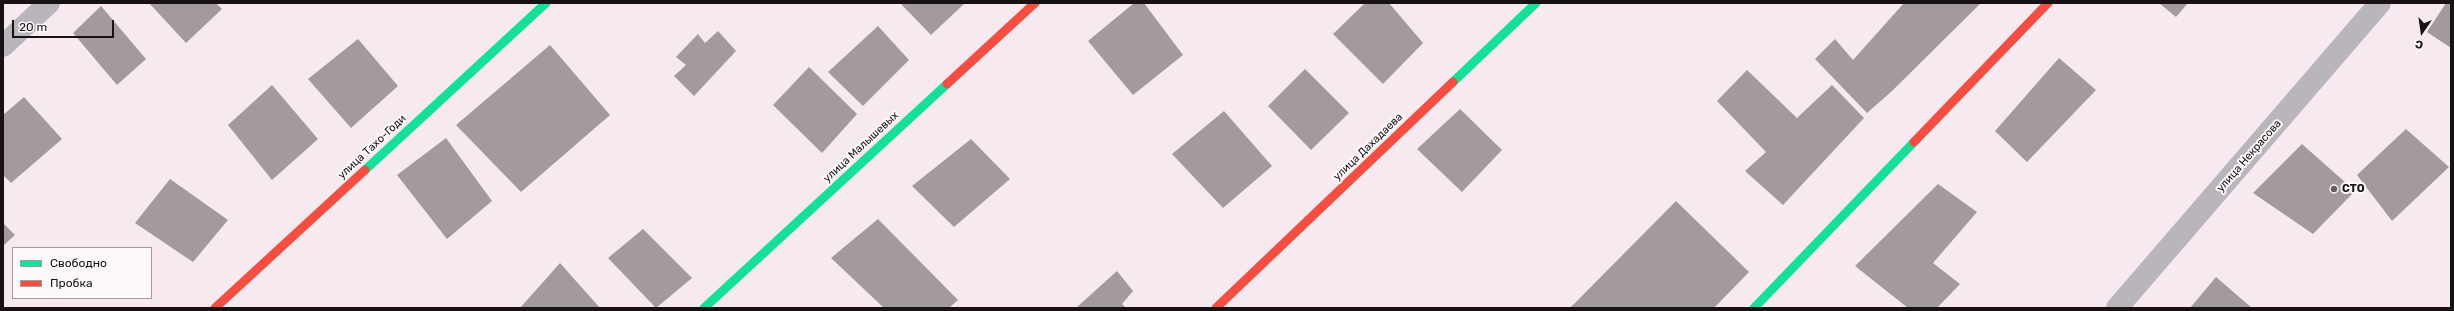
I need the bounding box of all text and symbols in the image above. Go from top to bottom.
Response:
scale bar [14,12,116,38]
north arrow [2402,12,2442,52]
text: 20 m [19,20,47,34]
text: С [2414,37,2424,51]
street label: улица Малышевых [821,109,901,185]
street label: улица Дахадаева [1331,111,1405,183]
street label: улица Тахо-Годи [335,112,409,182]
street label: улица Некрасова [2214,117,2284,195]
place label: СТО [2342,182,2364,196]
marker: СТО [2329,184,2339,194]
legend [12,247,152,299]
text: Свободно [50,256,107,270]
text: Пробка [50,276,93,290]

